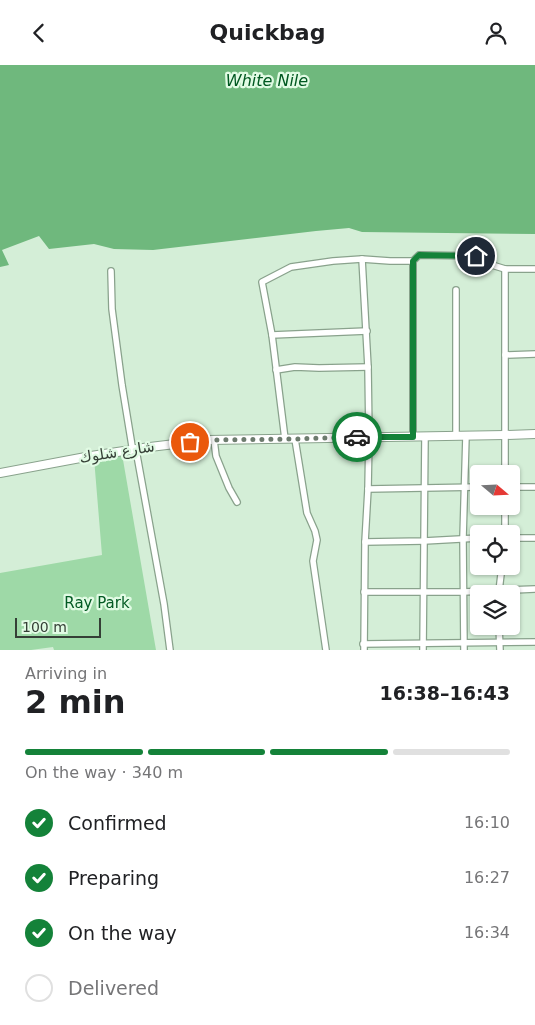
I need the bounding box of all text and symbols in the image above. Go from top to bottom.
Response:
icon: back [25,19,53,47]
icon: person [482,19,510,47]
text: Quickbag [210,20,325,45]
water label: White Nile [226,71,308,90]
pin [455,235,497,277]
icon: home [462,242,490,270]
courier [332,412,382,462]
pin [169,421,211,463]
icon: car [343,423,371,451]
icon: bag [176,428,204,456]
street label: شارع شلوك [78,437,156,467]
north arrow [470,465,520,515]
map controls [470,465,520,635]
button: locate [470,525,520,575]
button: layers [470,585,520,635]
park label: Ray Park [64,594,130,612]
scale bar [15,615,101,638]
text: 100 m [22,619,67,635]
text: Arriving in [25,664,107,683]
text: 16:38–16:43 [380,682,510,704]
text: 2 min [25,683,126,721]
text: On the way · 340 m [25,763,183,782]
icon: check [25,809,53,837]
text: Confirmed [68,812,167,834]
text: 16:10 [464,813,510,832]
icon: check [25,864,53,892]
text: Preparing [68,867,159,889]
text: 16:27 [464,868,510,887]
icon: check [25,919,53,947]
text: On the way [68,922,177,944]
text: 16:34 [464,923,510,942]
text: Delivered [68,977,159,999]

